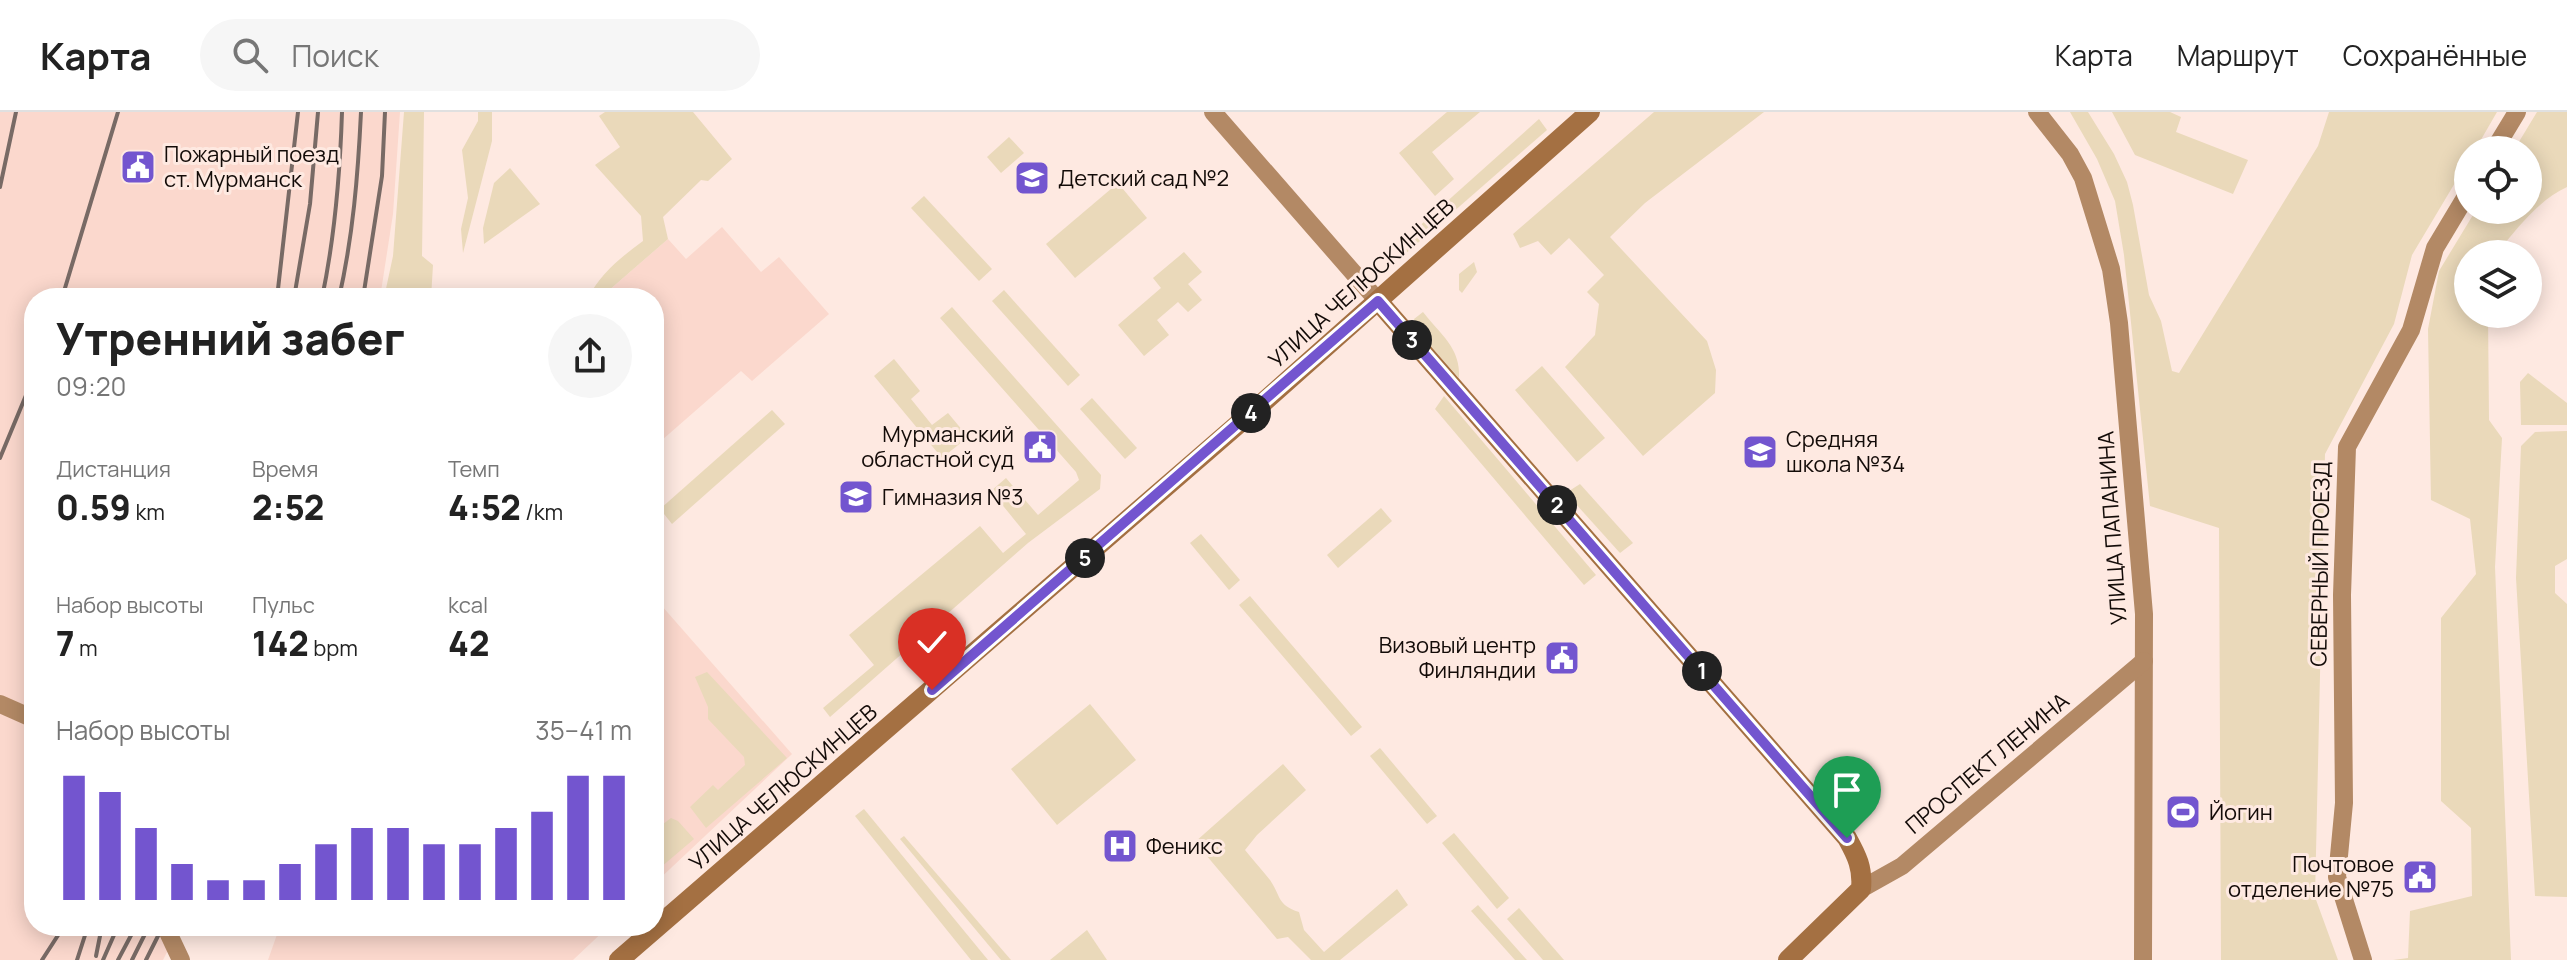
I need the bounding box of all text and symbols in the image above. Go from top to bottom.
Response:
search box [200,19,760,91]
text: Карта [40,29,152,81]
icon: search [228,33,272,77]
text: Поиск [292,35,379,76]
text: Карта [2055,36,2133,74]
text: Маршрут [2177,36,2299,74]
text: Сохранённые [2343,36,2527,74]
map controls [2454,136,2542,328]
button: locate [2454,136,2542,224]
place label: Пожарный поезд ст. Мурманск [164,139,339,194]
public building icon: Пожарный поезд ст. Мурманск [119,148,157,186]
school or university icon: Детский сад №2 [1013,159,1051,197]
place label: Детский сад №2 [1058,163,1229,193]
street label: УЛИЦА ЧЕЛЮСКИНЦЕВ [1262,192,1460,374]
button: layers [2454,240,2542,328]
text: Утренний забег [56,308,405,368]
button: share [548,314,632,398]
pin: 3 [1392,320,1432,360]
text: 3 [1406,325,1418,355]
text: 09:20 [56,368,126,404]
pin: 4 [1231,393,1271,433]
text: 4 [1244,398,1258,428]
place label: Мурманский областной суд [861,419,1014,474]
place label: Средняя школа №34 [1786,424,1905,479]
public building icon: Мурманский областной суд [1021,428,1059,466]
street label: УЛИЦА ПАПАНИНА [2090,430,2134,626]
school or university icon: Средняя школа №34 [1741,433,1779,471]
text: Дистанция [56,454,171,484]
text: Время [252,454,318,484]
text: Темп [448,454,500,484]
street label: СЕВЕРНЫЙ ПРОЕЗД [2303,461,2337,667]
school or university icon: Гимназия №3 [837,478,875,516]
place label: Гимназия №3 [882,482,1023,512]
text: 0.59 [56,484,131,530]
text: 2:52 [252,484,324,530]
text: 4:52 [448,484,521,530]
pin: 2 [1537,485,1577,525]
text: 2 [1550,490,1564,520]
text: km [131,497,165,527]
text: /km [521,497,563,527]
pin: 5 [1065,538,1105,578]
text: 5 [1079,543,1091,573]
text: Набор высоты [56,590,204,620]
text: Пульс [252,590,315,620]
text: kcal [448,590,488,620]
pin [898,608,966,690]
text: 7 [56,620,75,666]
text: 142 [252,620,309,666]
text: 42 [448,620,489,666]
icon: check [910,620,954,664]
place label: Визовый центр Финляндии [1379,630,1536,685]
text: m [75,633,98,663]
text: bpm [309,633,358,663]
public building icon: Визовый центр Финляндии [1543,639,1581,677]
pin: 1 [1682,651,1722,691]
text: 1 [1697,656,1707,686]
street label: ПРОСПЕКТ ЛЕНИНА [1899,686,2075,840]
street label: УЛИЦА ЧЕЛЮСКИНЦЕВ [683,697,883,877]
text: Набор высоты [56,712,230,748]
text: 35–41 m [535,712,632,748]
pin [1813,756,1881,838]
icon: arrive [1825,768,1869,812]
sports icon: Йогин [2164,793,2202,831]
place label: Йогин [2209,797,2273,827]
hospital icon: Феникс [1101,827,1139,865]
place label: Феникс [1146,831,1223,861]
place label: Почтовое отделение №75 [2228,849,2394,904]
public building icon: Почтовое отделение №75 [2401,858,2439,896]

